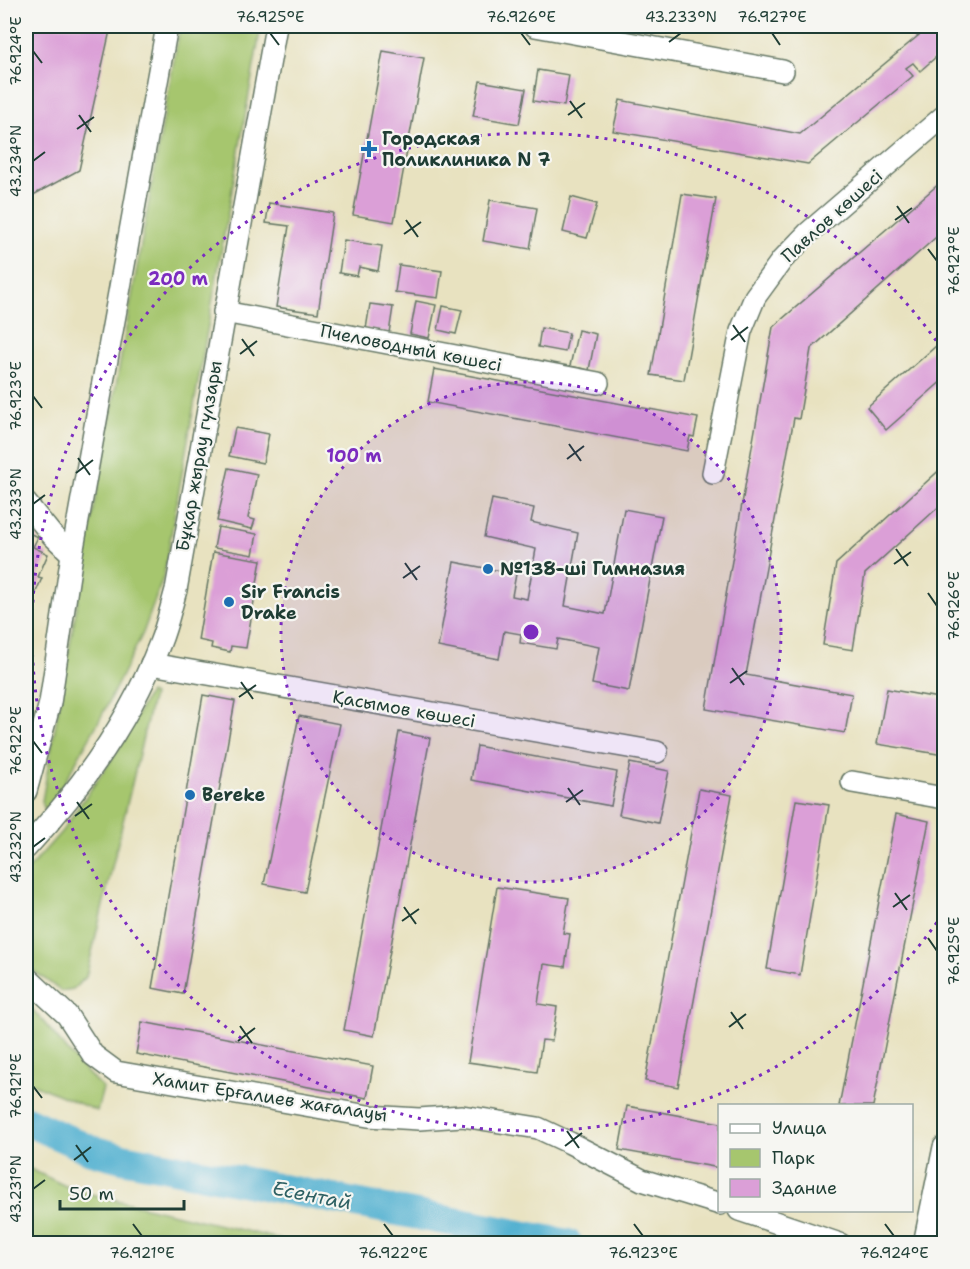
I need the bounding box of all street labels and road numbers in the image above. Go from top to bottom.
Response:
street label: Павлов көшесі [776,164,888,268]
street label: Пчеловодный көшесі [318,319,504,377]
street label: Бұқар жырау гүлзары [170,359,228,553]
street label: Қасымов көшесі [331,685,477,733]
street label: Хамит Ерғалиев жағалауы [151,1067,389,1127]

